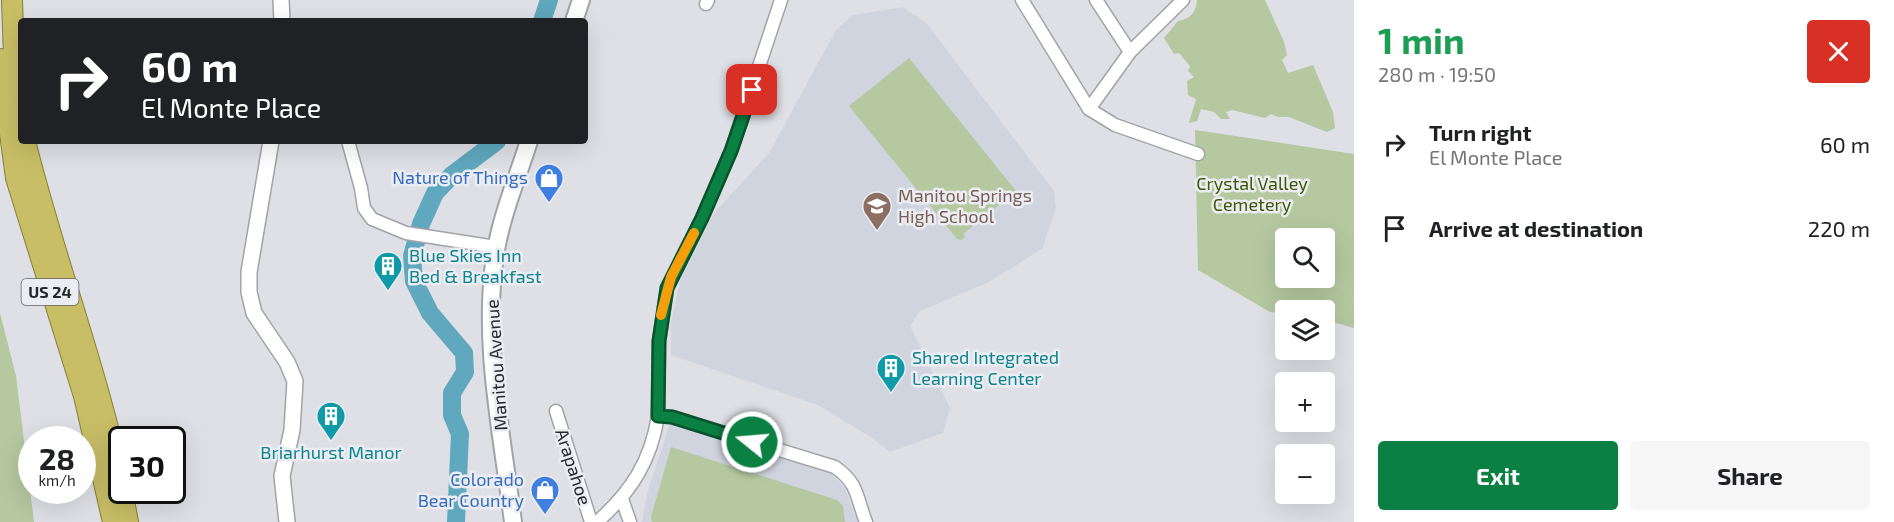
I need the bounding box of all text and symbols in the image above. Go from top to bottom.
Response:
text: 1 min [1378,18,1465,61]
button: close [1807,20,1870,83]
text: 60 m [141,40,238,90]
icon: right [42,42,120,120]
text: 280 m · 19:50 [1378,62,1496,86]
pin [726,64,777,115]
icon: arrive [735,73,768,106]
text: El Monte Place [141,91,321,123]
text: Turn right [1429,119,1531,145]
icon: right [1378,128,1411,161]
text: 60 m [1820,131,1870,157]
text: El Monte Place [1429,145,1563,169]
shop icon: Nature of Things [533,162,565,204]
place label: Nature of Things [392,166,528,188]
park label: Crystal Valley Cemetery [1196,172,1308,215]
place label: Manitou Springs High School [898,184,1032,227]
school or university icon: Manitou Springs High School [861,190,893,232]
icon: arrive [1378,212,1411,245]
text: Arrive at destination [1429,215,1643,241]
text: 220 m [1808,215,1870,241]
map controls [1275,228,1335,504]
button: search [1275,228,1335,288]
place label: Blue Skies Inn Bed & Breakfast [409,244,542,287]
building icon: Blue Skies Inn Bed & Breakfast [372,250,404,292]
road number: US 24 [22,279,78,305]
street label: Manitou Avenue [480,299,512,432]
button: layers [1275,300,1335,360]
place label: Shared Integrated Learning Center [912,346,1059,389]
building icon: Shared Integrated Learning Center [875,352,907,394]
button: + [1275,372,1335,432]
building icon: Briarhurst Manor [315,400,347,442]
position arrow [720,410,784,474]
speed limit sign: 30 [108,426,186,504]
street label: Arapahoe [551,426,597,508]
text: 28 [39,440,75,476]
place label: Briarhurst Manor [260,441,402,463]
button: Exit [1378,441,1618,510]
button: Share [1630,441,1870,510]
button: − [1275,444,1335,504]
place label: Colorado Bear Country [418,468,524,511]
text: km/h [38,471,76,489]
shop icon: Colorado Bear Country [529,474,561,516]

